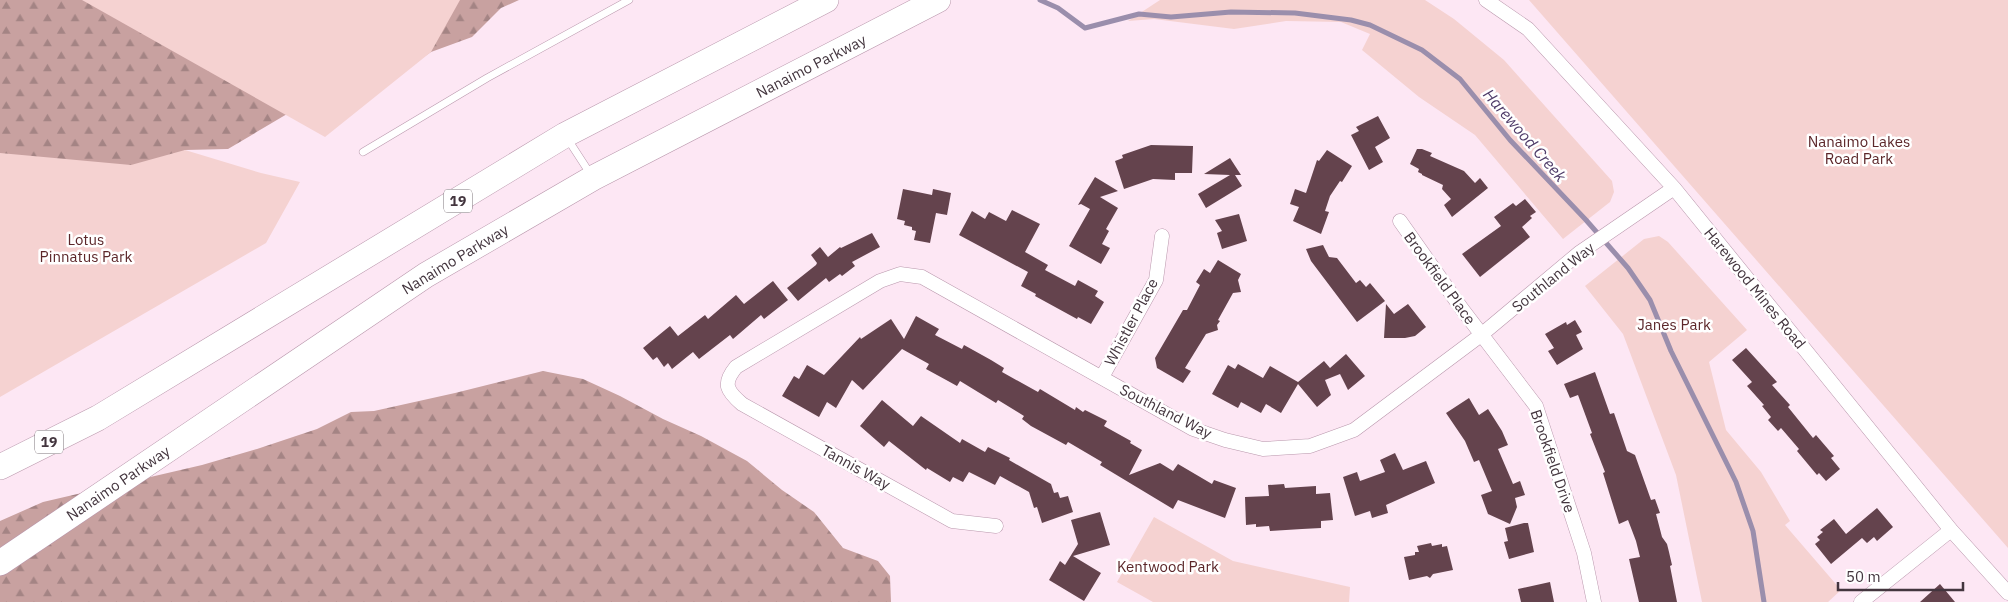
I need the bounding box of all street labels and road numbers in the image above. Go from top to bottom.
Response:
street label: Nanaimo Parkway [753,30,870,102]
road number: 19 [444,190,472,212]
street label: Nanaimo Parkway [398,219,512,298]
street label: Harewood Mines Road [1700,223,1810,353]
street label: Brookfield Place [1400,228,1480,328]
street label: Southland Way [1508,238,1599,316]
street label: Whistler Place [1100,275,1162,369]
street label: Southland Way [1117,380,1216,443]
street label: Brookfield Drive [1526,407,1580,515]
road number: 19 [35,431,63,454]
street label: Tannis Way [818,440,894,494]
street label: Nanaimo Parkway [62,441,174,525]

